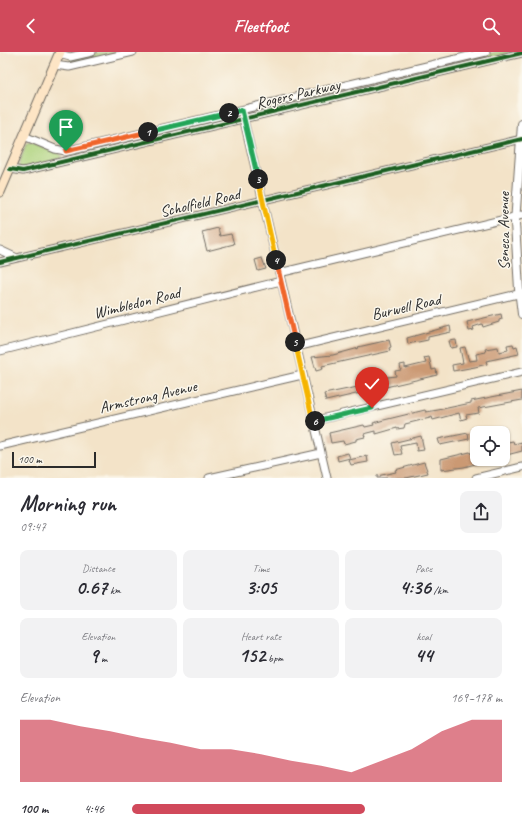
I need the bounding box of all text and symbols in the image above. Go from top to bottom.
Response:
icon: back [20,15,42,37]
text: Fleetfoot [234,15,288,37]
icon: search [480,15,502,37]
street label: Rogers Parkway [254,74,343,113]
pin: 2 [219,103,239,123]
text: 2 [227,106,231,120]
pin [49,110,83,151]
icon: arrive [55,116,77,138]
pin: 1 [138,122,158,142]
text: 1 [146,125,150,139]
pin: 3 [248,169,268,189]
text: 3 [256,172,260,186]
street label: Scholfield Road [158,183,245,222]
street label: Seneca Avenue [494,190,514,270]
pin: 4 [266,250,286,270]
text: 4 [274,253,278,267]
street label: Wimbledon Road [92,282,185,323]
street label: Burwell Road [370,289,445,325]
pin: 5 [285,332,305,352]
text: 5 [293,335,297,349]
pin [355,367,389,408]
icon: check [361,373,383,395]
street label: Armstrong Avenue [97,376,200,418]
pin: 6 [305,411,325,431]
text: 6 [312,414,318,428]
map controls [470,426,510,466]
button: locate [470,426,510,466]
scale bar [12,450,96,469]
text: 100 m [18,452,42,466]
text: Morning run [20,490,116,518]
button: share [460,491,502,533]
text: 09:47 [20,519,46,535]
text: Distance [82,561,115,575]
text: Time [253,561,269,575]
text: Pace [415,561,432,575]
text: 0.67 [76,575,107,600]
text: 3:05 [246,575,276,600]
text: 4:36 [399,575,431,600]
text: km [107,583,121,597]
text: /km [431,583,448,597]
text: Elevation [81,629,115,643]
text: Heart rate [241,629,281,643]
text: kcal [416,629,431,643]
text: 9 [90,643,98,668]
text: 152 [239,643,265,668]
text: 44 [415,643,433,668]
text: m [98,651,107,665]
text: bpm [265,651,283,665]
text: Elevation [20,690,60,706]
text: 169–178 m [451,690,502,706]
text: 100 m [20,801,48,817]
text: 4:46 [84,801,104,817]

